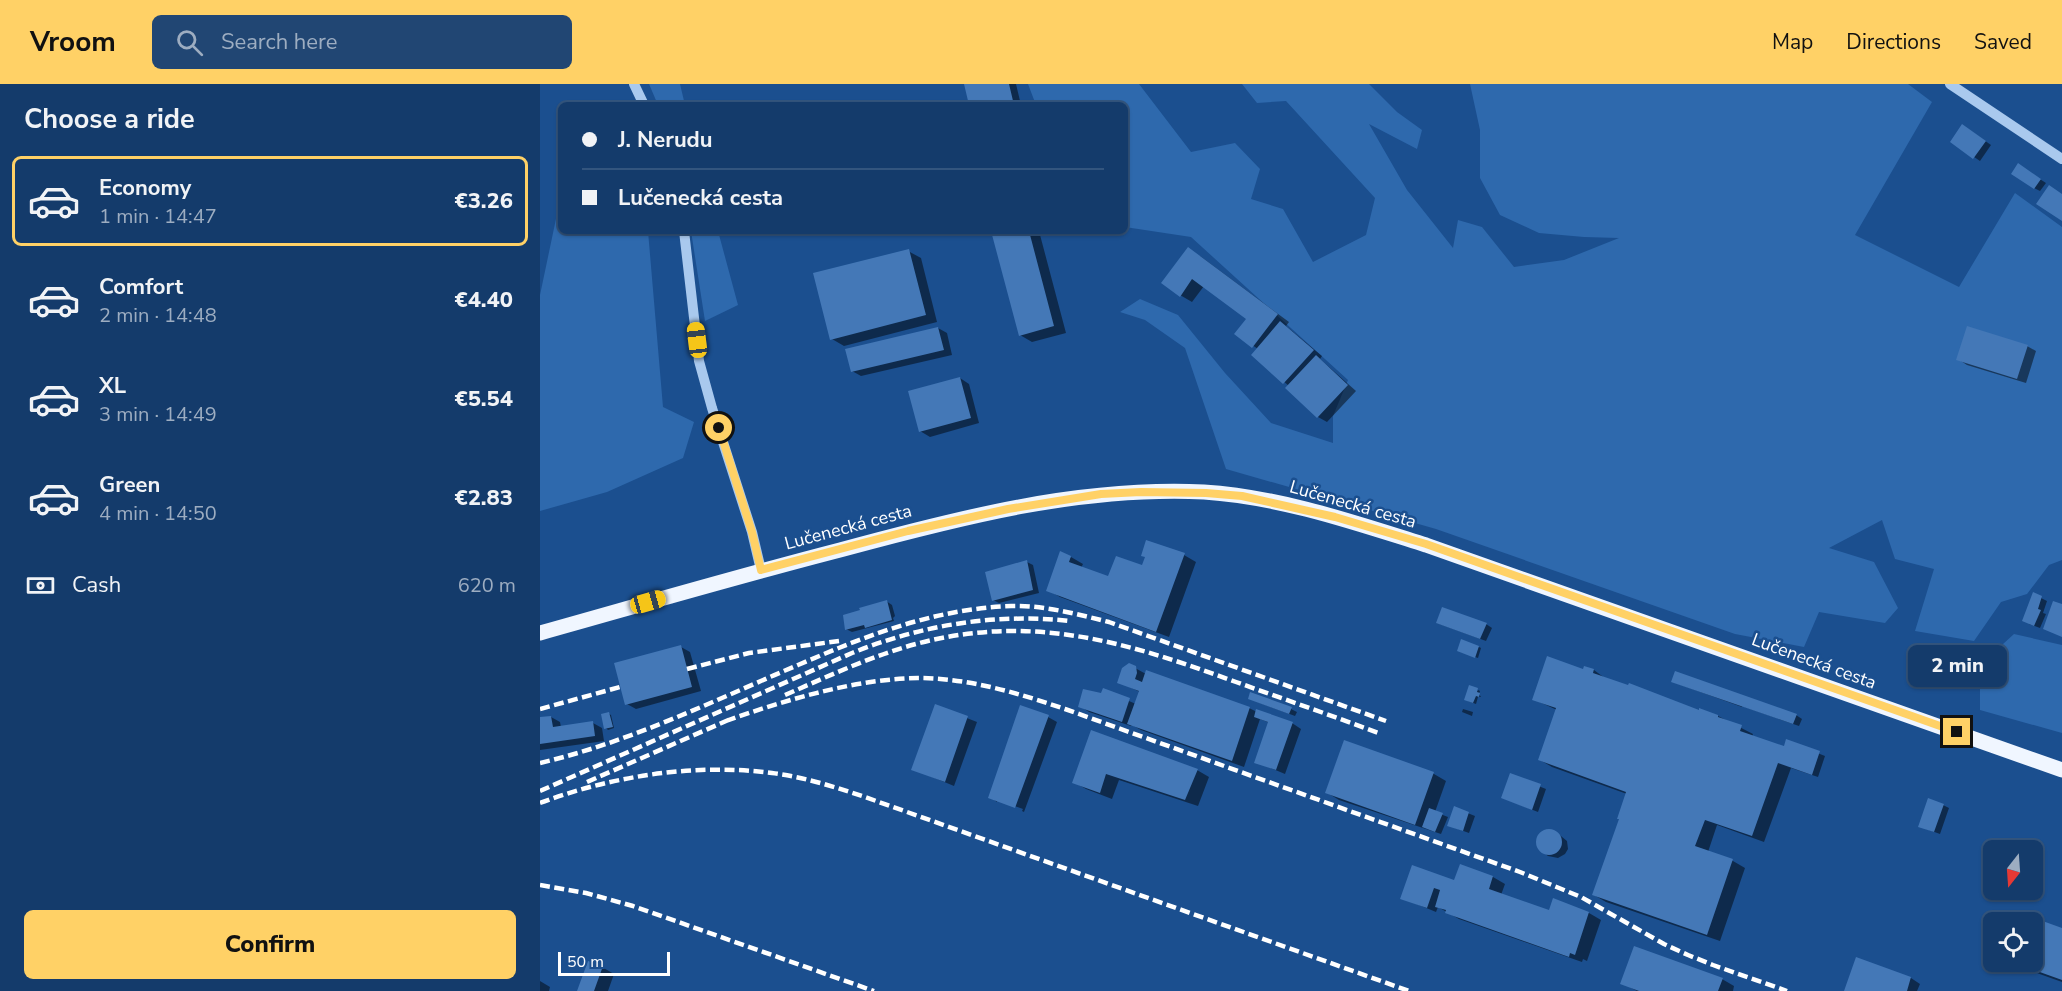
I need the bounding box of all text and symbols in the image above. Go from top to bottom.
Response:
search box [152,15,572,69]
text: Vroom [30,23,116,61]
icon: search [173,26,206,59]
text: Search here [221,27,338,57]
text: Map [1772,28,1813,56]
text: Directions [1846,28,1941,56]
text: Saved [1974,28,2032,56]
text: Choose a ride [24,101,195,138]
text: J. Nerudu [618,125,713,155]
text: Economy [99,173,191,203]
icon: car [27,174,81,228]
text: Lučenecká cesta [618,183,783,213]
text: €3.26 [454,186,513,216]
text: 1 min · 14:47 [99,203,217,230]
text: Comfort [99,272,183,302]
icon: car [27,273,81,327]
text: €4.40 [454,285,513,315]
text: 2 min · 14:48 [99,302,217,329]
car [686,321,708,359]
text: XL [99,371,126,401]
icon: car [27,372,81,426]
text: €5.54 [454,384,513,414]
text: 3 min · 14:49 [99,401,217,428]
route start [705,414,732,441]
text: Green [99,470,160,500]
icon: car [27,471,81,525]
street label: Lučenecká cesta [1287,474,1419,534]
text: €2.83 [454,483,513,513]
street label: Lučenecká cesta [782,498,914,556]
text: 4 min · 14:50 [99,500,217,527]
icon: cash [24,569,57,602]
text: Cash [72,570,121,600]
text: 620 m [458,572,516,599]
car [628,588,668,616]
street label: Lučenecká cesta [1748,627,1880,695]
callout: 2 min [1908,645,2006,687]
text: 2 min [1931,652,1984,679]
route end [1943,718,1970,745]
north arrow [1983,840,2043,900]
map controls [1983,840,2043,972]
button: Confirm [24,910,516,979]
button: locate [1983,912,2043,972]
scale bar [558,949,670,976]
text: 50 m [567,951,604,973]

